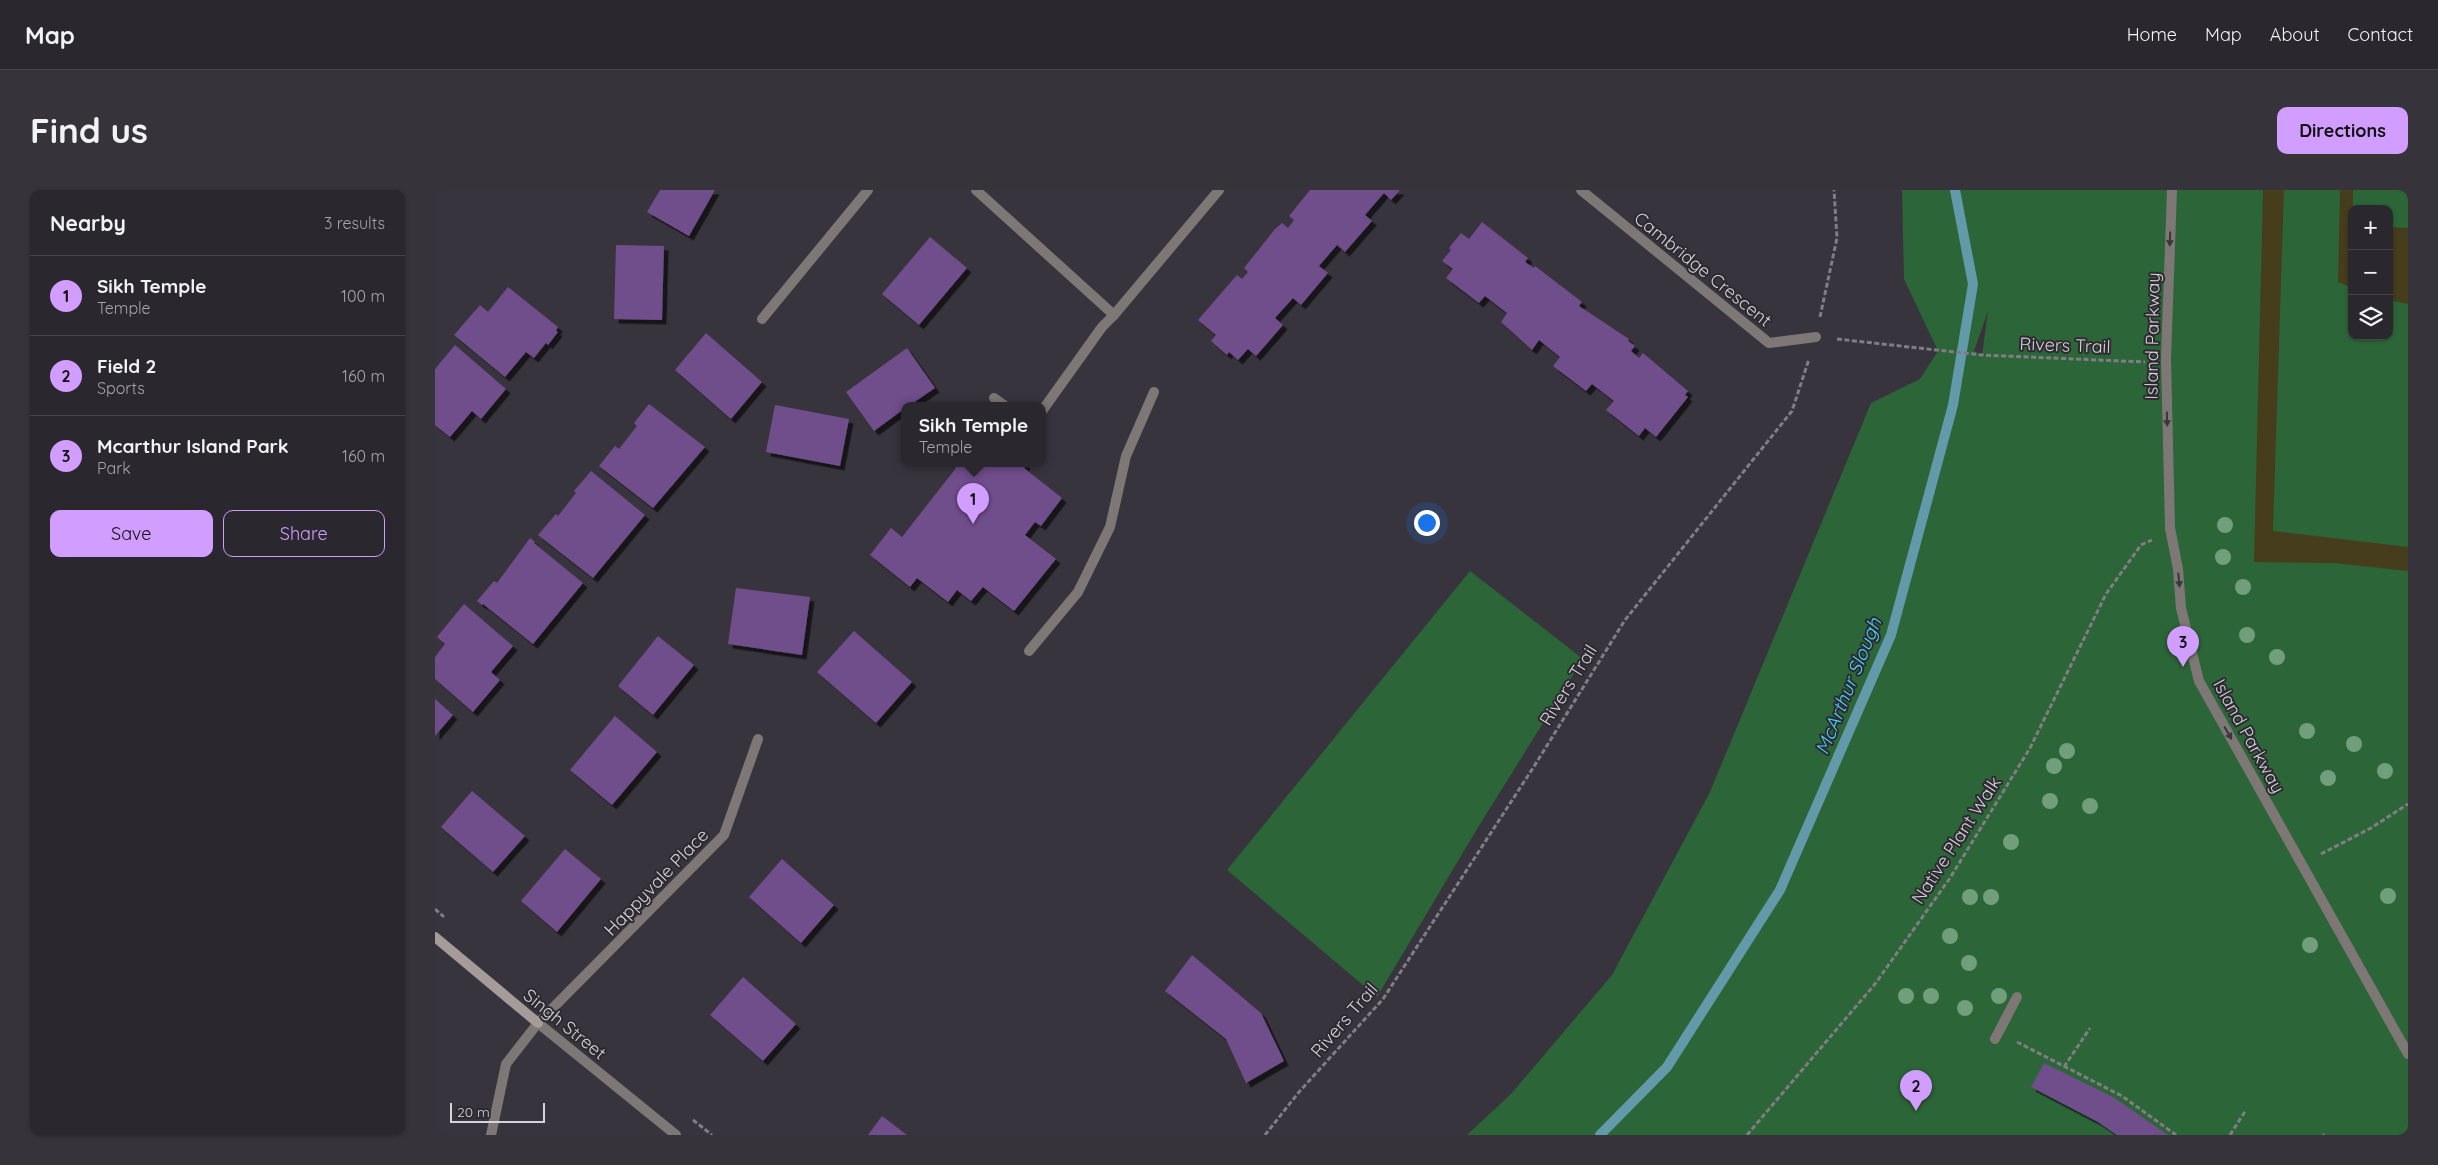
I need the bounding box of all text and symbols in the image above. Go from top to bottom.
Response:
text: Map [25,20,75,50]
text: Home [2127,23,2177,46]
text: Map [2205,23,2242,46]
text: About [2270,23,2320,46]
text: Contact [2348,23,2413,46]
button: Directions [2277,107,2408,154]
text: Find us [30,108,148,152]
map controls [2348,205,2393,340]
button: + [2348,205,2393,250]
street label: Cambridge Crescent [1629,206,1777,332]
text: Nearby [50,210,126,236]
text: 3 results [324,213,385,233]
one-way arrow [2166,231,2174,247]
button: − [2348,250,2393,295]
street label: Island Parkway [2139,272,2165,400]
text: Sikh Temple [97,274,206,298]
text: 1 [63,286,69,306]
text: 100 m [341,286,385,306]
button: layers [2348,295,2393,340]
text: Temple [97,298,151,318]
street label: Rivers Trail [2019,332,2111,358]
text: Field 2 [97,354,156,378]
text: 2 [61,366,71,386]
text: 160 m [342,366,385,386]
text: Sports [97,378,145,398]
popup [901,402,1046,467]
one-way arrow [2164,411,2172,427]
text: Sikh Temple [919,413,1028,437]
text: Mcarthur Island Park [97,434,289,458]
text: Temple [919,437,972,457]
text: 3 [62,446,70,466]
text: 160 m [342,446,385,466]
text: Park [97,458,131,478]
pin: 1 [957,483,989,524]
button: Save [50,510,213,557]
button: Share [223,510,385,557]
your location [1414,510,1440,536]
one-way arrow [2175,573,2183,589]
water label: McArthur Slough [1810,613,1887,758]
pin: 3 [2167,626,2199,667]
street label: Rivers Trail [1534,640,1602,730]
street label: Island Parkway [2208,675,2290,797]
one-way arrow [2224,726,2233,739]
street label: Native Plant Walk [1906,772,2006,908]
street label: Happyvale Place [599,823,713,941]
street label: Rivers Trail [1305,978,1383,1062]
street label: Singh Street [519,984,611,1064]
pin: 2 [1900,1070,1932,1111]
scale bar [450,1100,545,1123]
text: 20 m [457,1103,490,1121]

